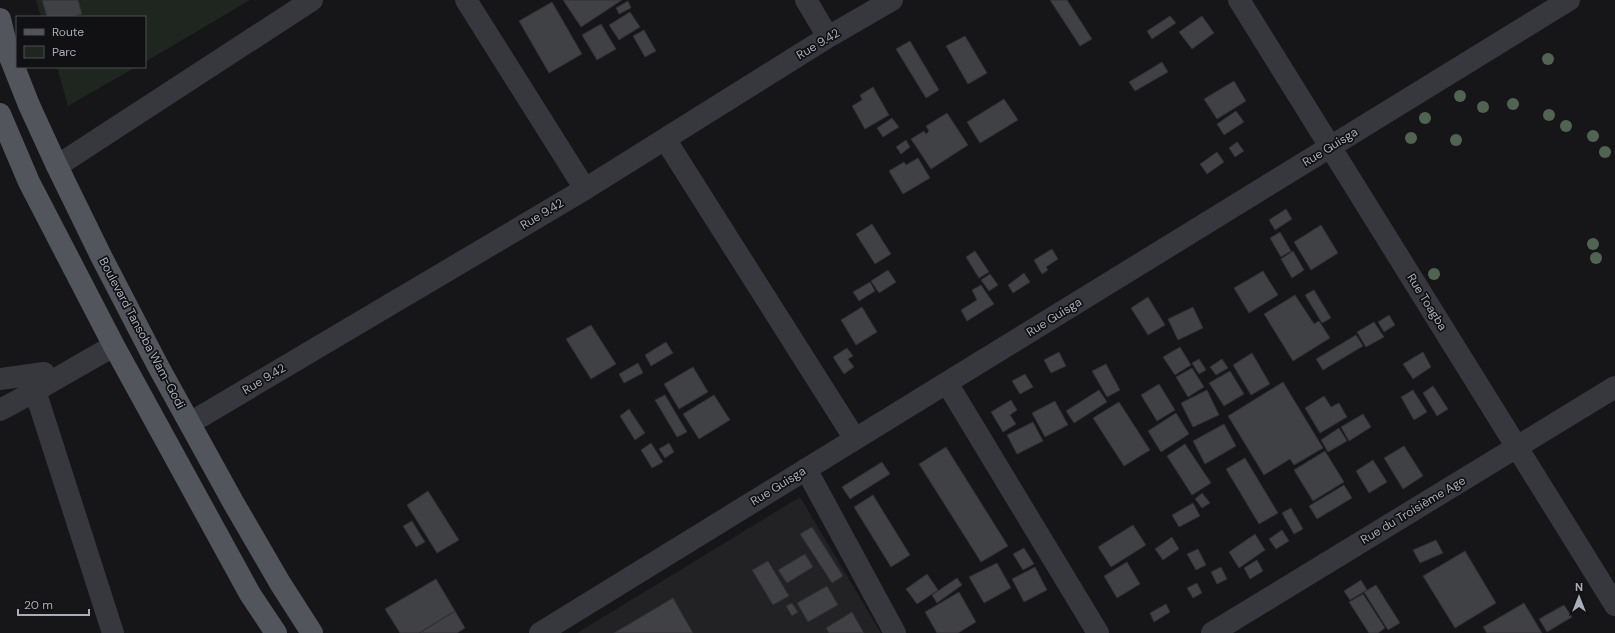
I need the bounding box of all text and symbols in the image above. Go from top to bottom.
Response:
legend [16,16,146,68]
text: Route [52,24,84,40]
street label: Rue 9.42 [793,25,843,63]
text: Parc [52,44,76,60]
street label: Rue Guisga [1299,124,1361,170]
street label: Rue 9.42 [517,195,567,233]
street label: Boulevard Tansoba Wam-Godi [95,255,189,411]
street label: Rue Toagba [1403,271,1451,333]
street label: Rue Guisga [1023,294,1085,340]
street label: Rue 9.42 [239,360,289,398]
street label: Rue Guisga [747,463,809,509]
street label: Rue du Troisième Age [1358,472,1468,548]
north arrow [1559,577,1599,617]
text: N [1575,580,1583,594]
scale bar [18,591,89,617]
text: 20 m [24,597,53,613]

